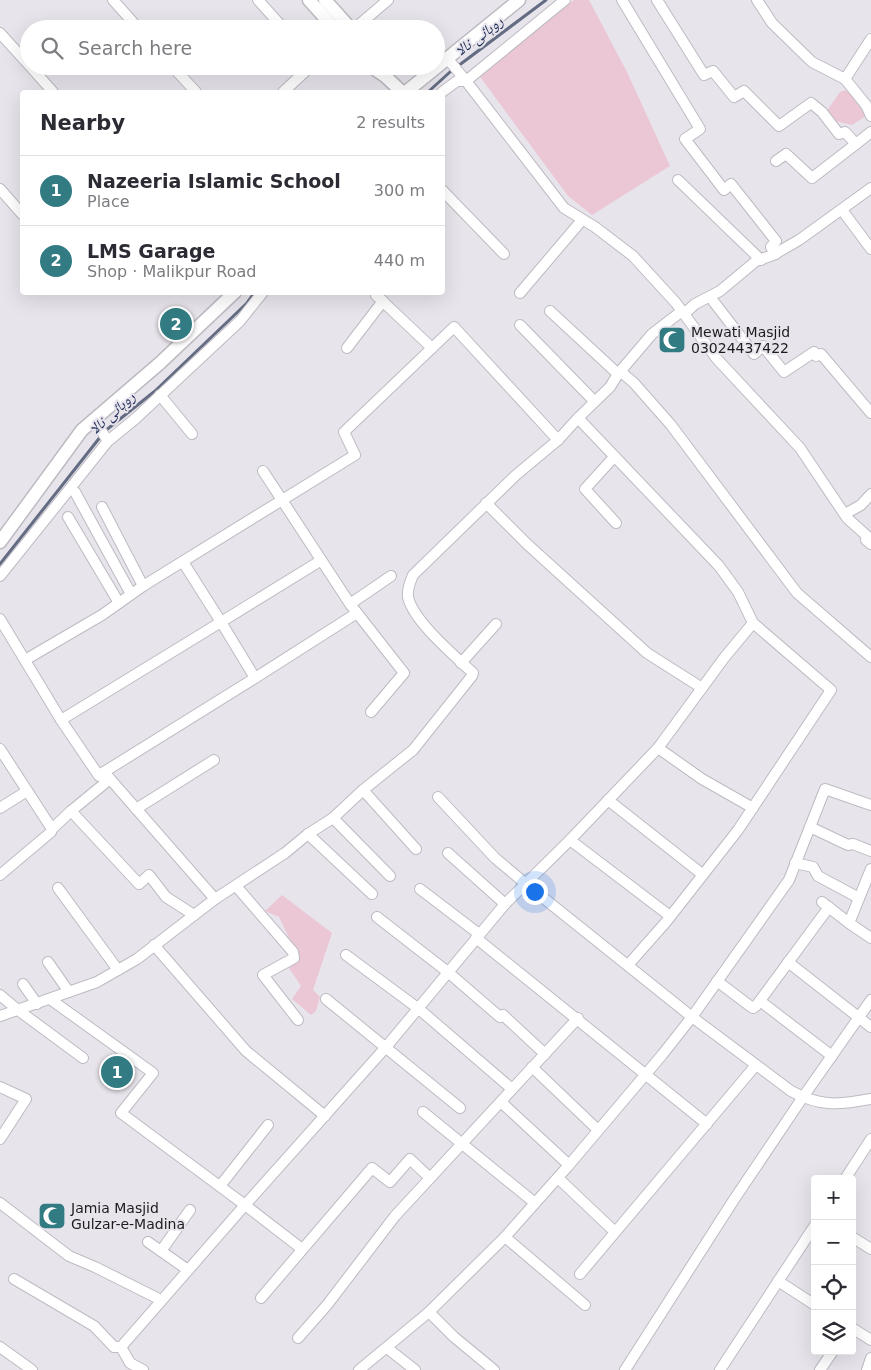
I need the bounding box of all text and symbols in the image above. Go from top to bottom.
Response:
water label: روہائی نالا [451,12,507,60]
search box [20,20,445,75]
icon: search [38,34,66,62]
text: Search here [78,37,192,59]
text: Nearby [40,111,125,135]
text: 2 results [356,113,425,132]
text: Nazeeria Islamic School [87,170,341,192]
text: 1 [50,181,62,200]
text: 300 m [374,181,425,200]
text: Place [87,192,130,211]
text: LMS Garage [87,240,215,262]
text: 2 [50,251,62,270]
text: 440 m [374,251,425,270]
text: Shop · Malikpur Road [87,262,256,281]
pin: 2 [160,305,192,343]
place label: Mewati Masjid 03024437422 [691,324,790,356]
mosque icon: Mewati Masjid 03024437422 [657,325,687,355]
water label: روہائی نالا [85,388,139,438]
your location [522,879,548,905]
pin: 1 [101,1053,133,1091]
map controls [811,1175,856,1355]
button: + [811,1175,856,1220]
place label: Jamia Masjid Gulzar-e-Madina [70,1200,185,1232]
mosque icon: Jamia Masjid Gulzar-e-Madina [37,1201,67,1231]
button: − [811,1220,856,1265]
button: locate [811,1265,856,1310]
button: layers [811,1310,856,1355]

